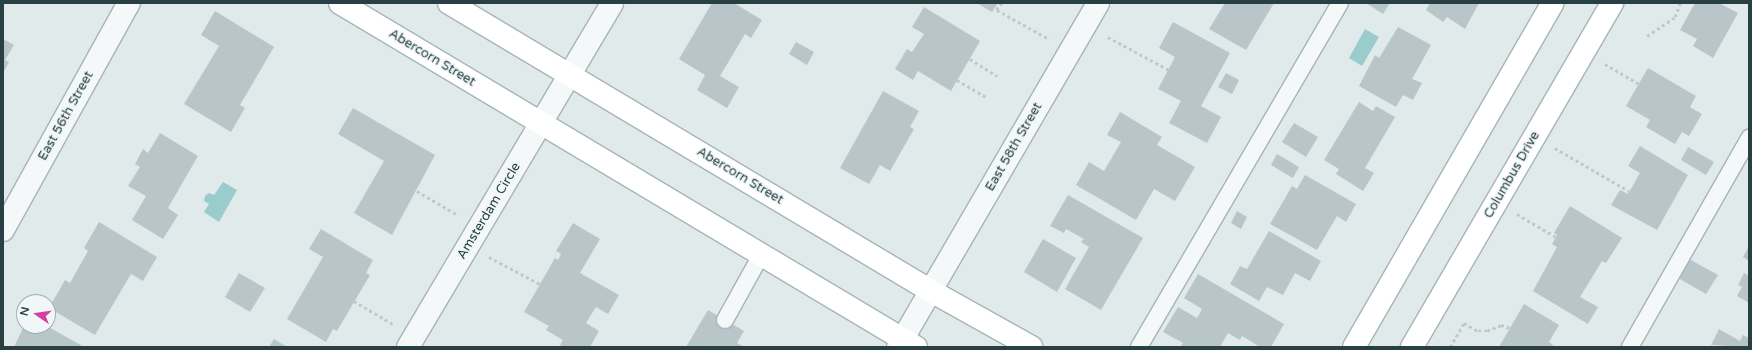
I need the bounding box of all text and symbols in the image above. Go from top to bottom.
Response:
street label: Abercorn Street [386,26,478,90]
street label: East 56th Street [35,69,97,163]
street label: East 58th Street [982,100,1046,194]
street label: Columbus Drive [1481,129,1543,221]
street label: Abercorn Street [694,144,786,208]
street label: Amsterdam Circle [454,160,524,262]
north arrow [16,294,56,334]
text: N [17,306,32,317]

